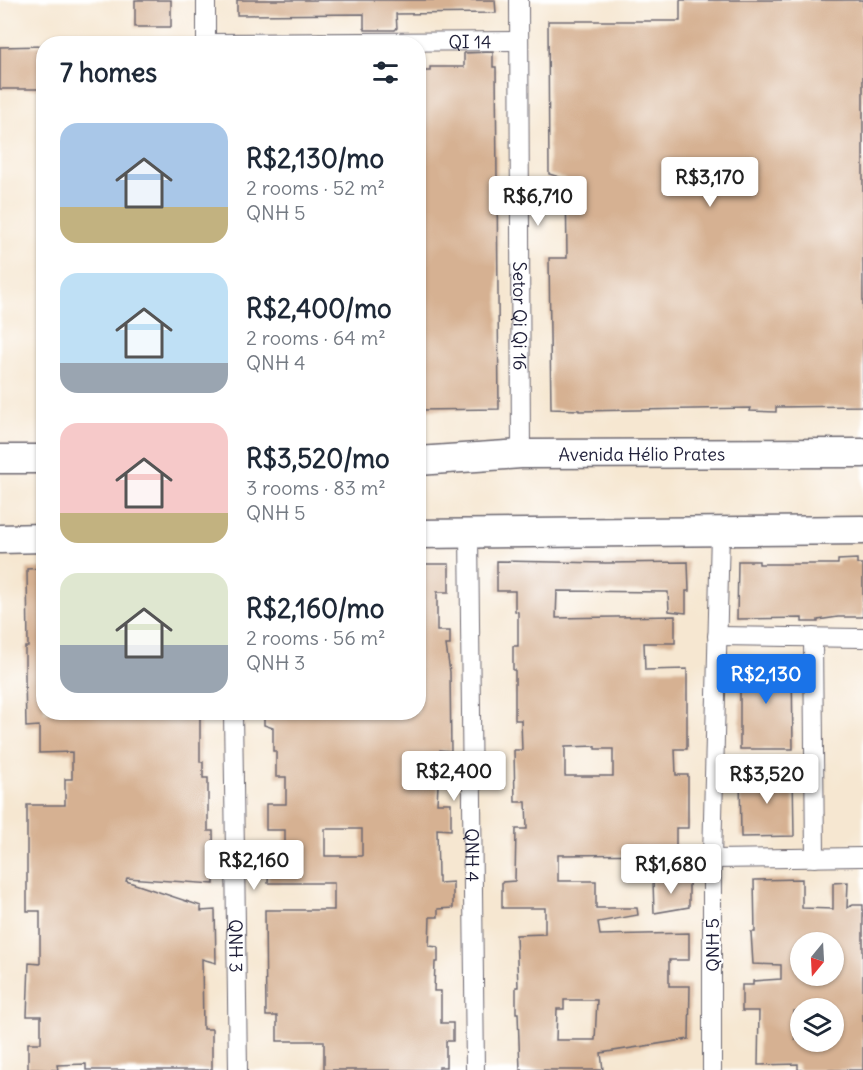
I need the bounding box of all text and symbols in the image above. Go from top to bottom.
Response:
street label: QI 14 [448,30,492,53]
text: 7 homes [60,56,157,89]
icon: filters [369,56,402,89]
text: R$2,130/mo [246,142,384,175]
icon: home [108,147,180,219]
pin: R$3,170 [655,157,765,208]
text: R$3,170 [675,164,745,189]
text: 2 rooms · 52 m² [246,175,385,200]
pin: R$6,710 [483,176,593,227]
text: R$6,710 [503,183,573,208]
text: QNH 5 [246,200,306,225]
street label: Setor Qi Qi 16 [509,261,532,371]
text: R$2,400/mo [246,292,392,325]
icon: home [108,297,180,369]
text: 2 rooms · 64 m² [246,325,386,350]
text: QNH 4 [246,350,306,375]
text: R$3,520/mo [246,442,390,475]
street label: Avenida Hélio Prates [558,442,725,465]
icon: home [108,447,180,519]
text: 3 rooms · 83 m² [246,475,386,500]
text: QNH 5 [246,500,306,525]
text: R$2,160/mo [246,592,384,625]
icon: home [108,597,180,669]
text: 2 rooms · 56 m² [246,625,386,650]
text: QNH 3 [246,650,305,675]
pin: R$2,130 [711,654,821,705]
text: R$2,130 [731,661,801,686]
pin: R$2,400 [399,751,509,802]
pin: R$3,520 [712,754,822,805]
text: R$2,400 [416,758,492,783]
text: R$3,520 [730,761,804,786]
street label: QNH 4 [461,828,484,882]
pin: R$2,160 [199,840,309,891]
pin: R$1,680 [616,844,726,895]
text: R$2,160 [219,847,289,872]
text: R$1,680 [635,851,707,876]
street label: QNH 5 [701,918,724,972]
street label: QNH 3 [224,919,248,973]
north arrow [790,932,844,986]
map controls [790,932,844,1052]
button: layers [790,998,844,1052]

